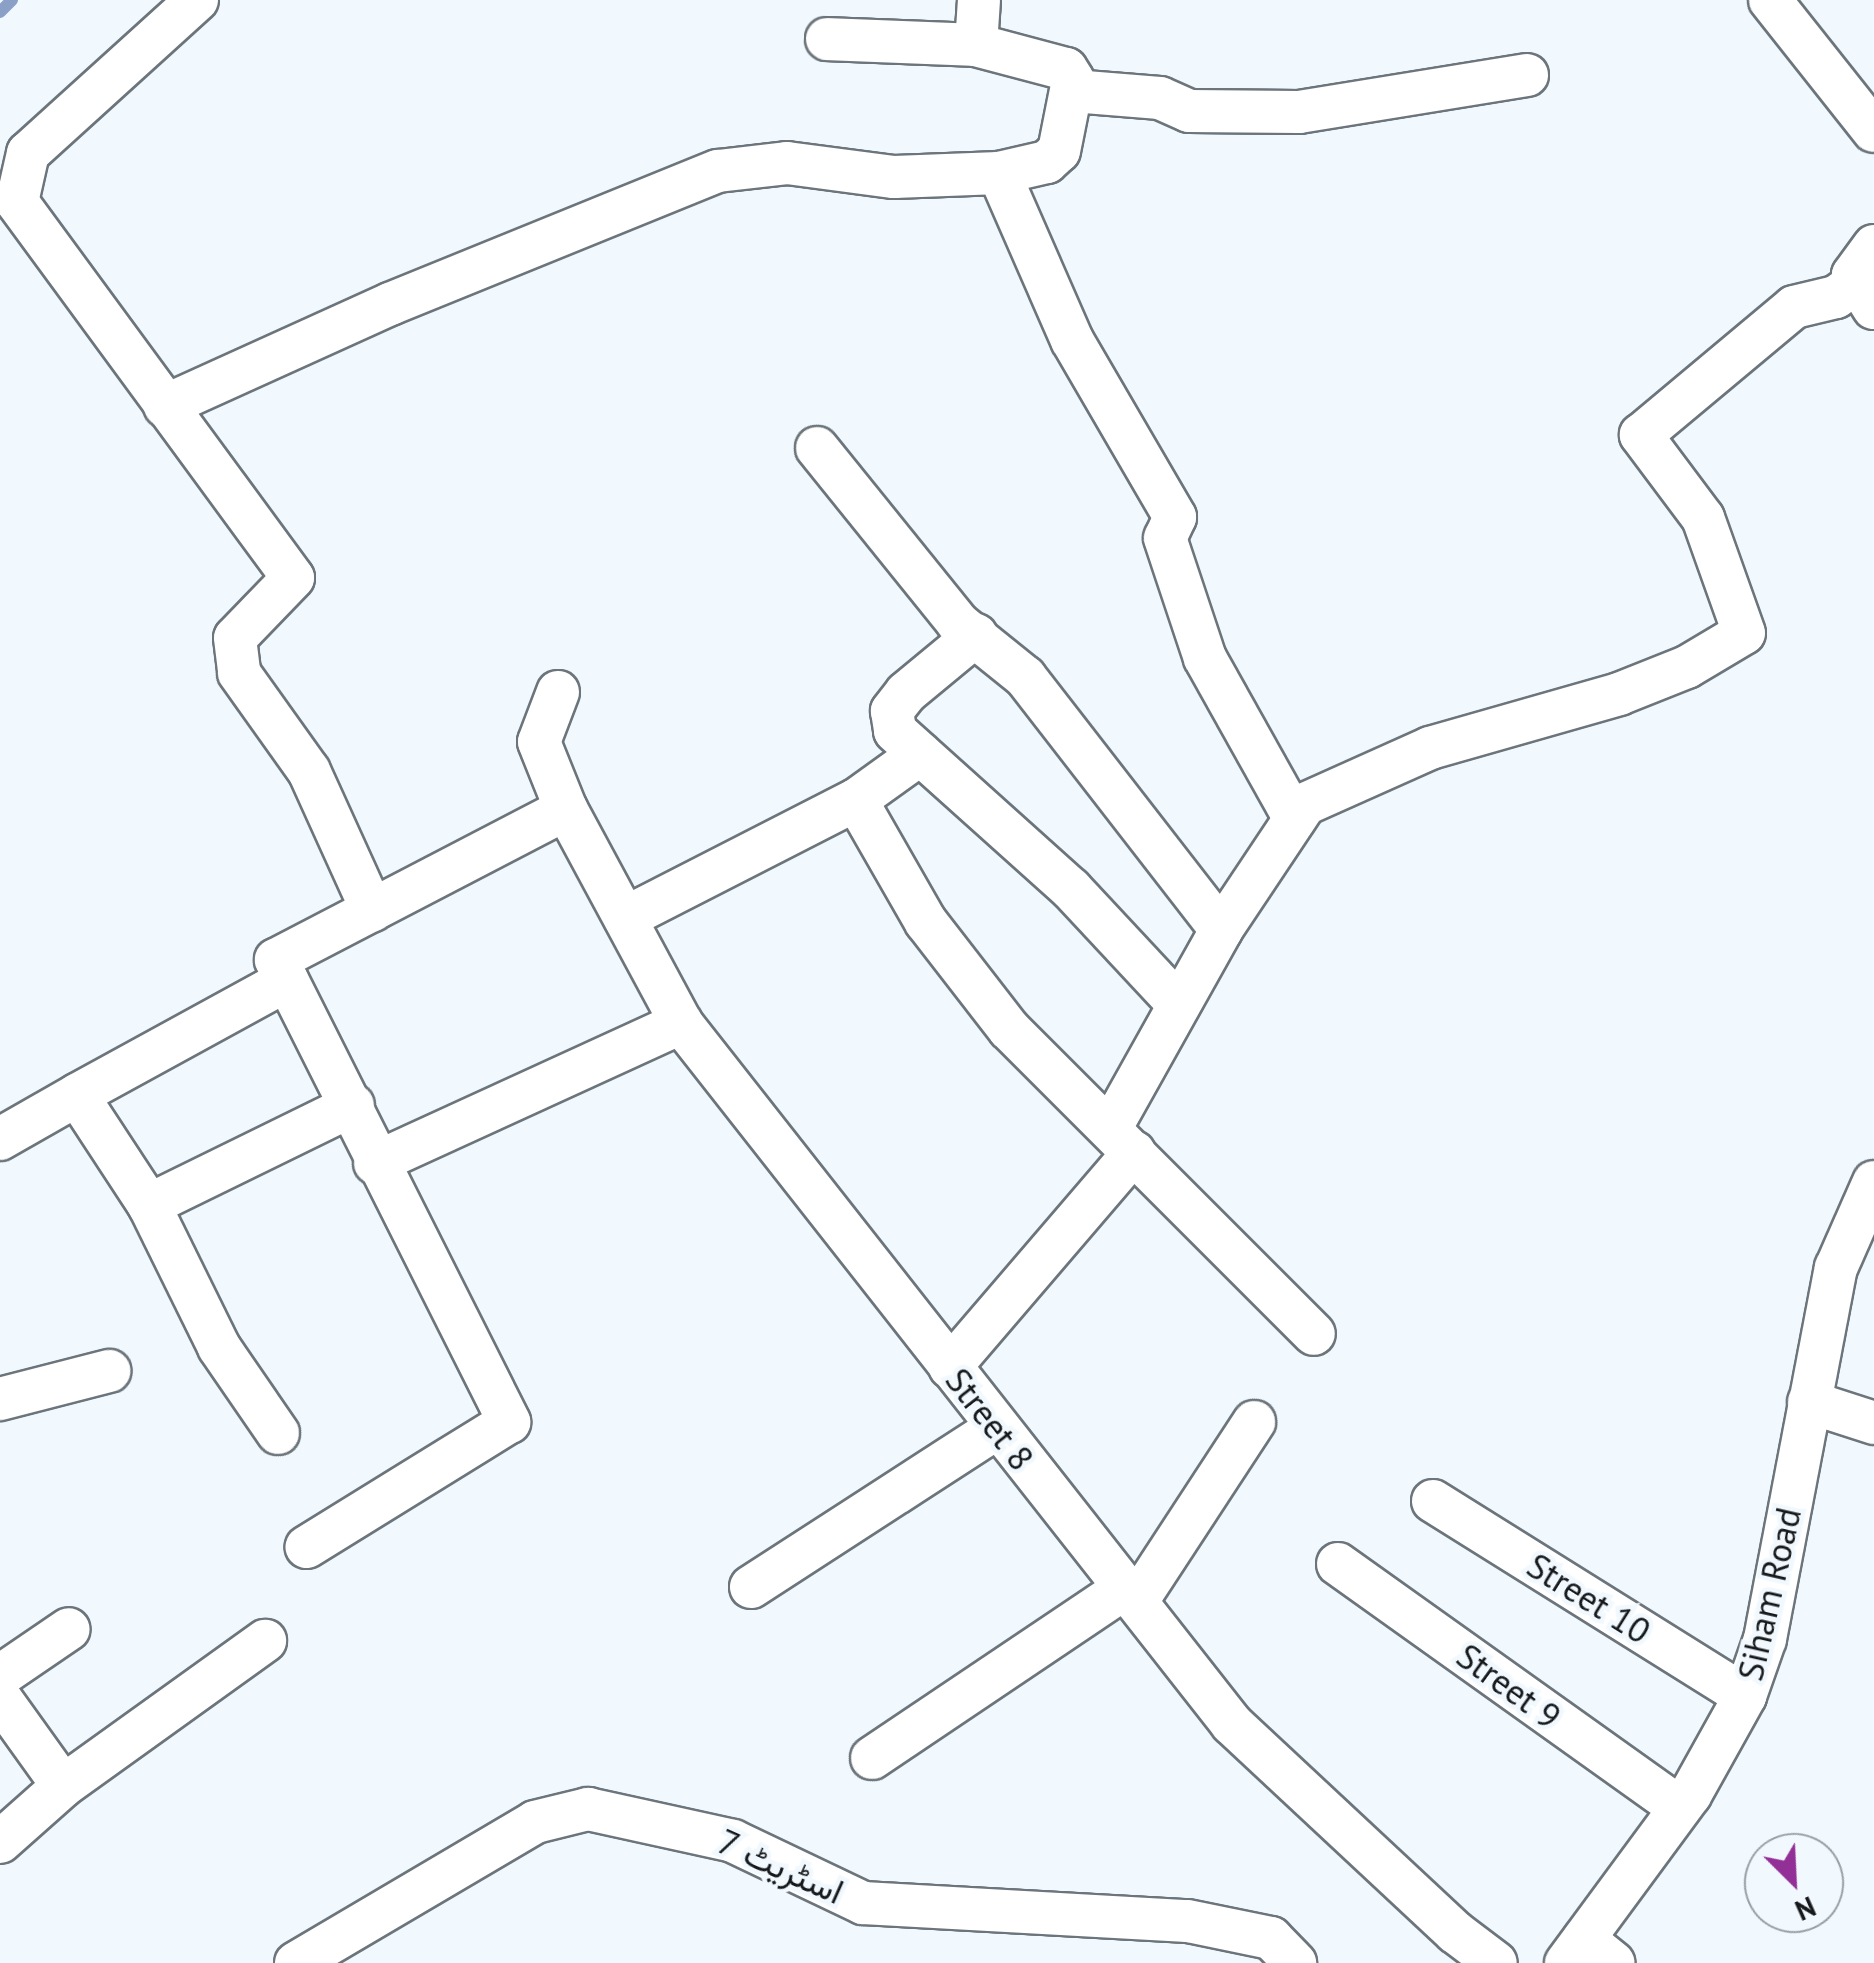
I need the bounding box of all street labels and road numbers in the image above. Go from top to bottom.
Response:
street label: Street 8 [937,1360,1043,1478]
street label: Siham Road [1729,1503,1809,1685]
street label: Street 10 [1520,1544,1658,1652]
street label: Street 9 [1449,1634,1569,1738]
street label: اسٹریٹ 7 [712,1820,850,1912]

